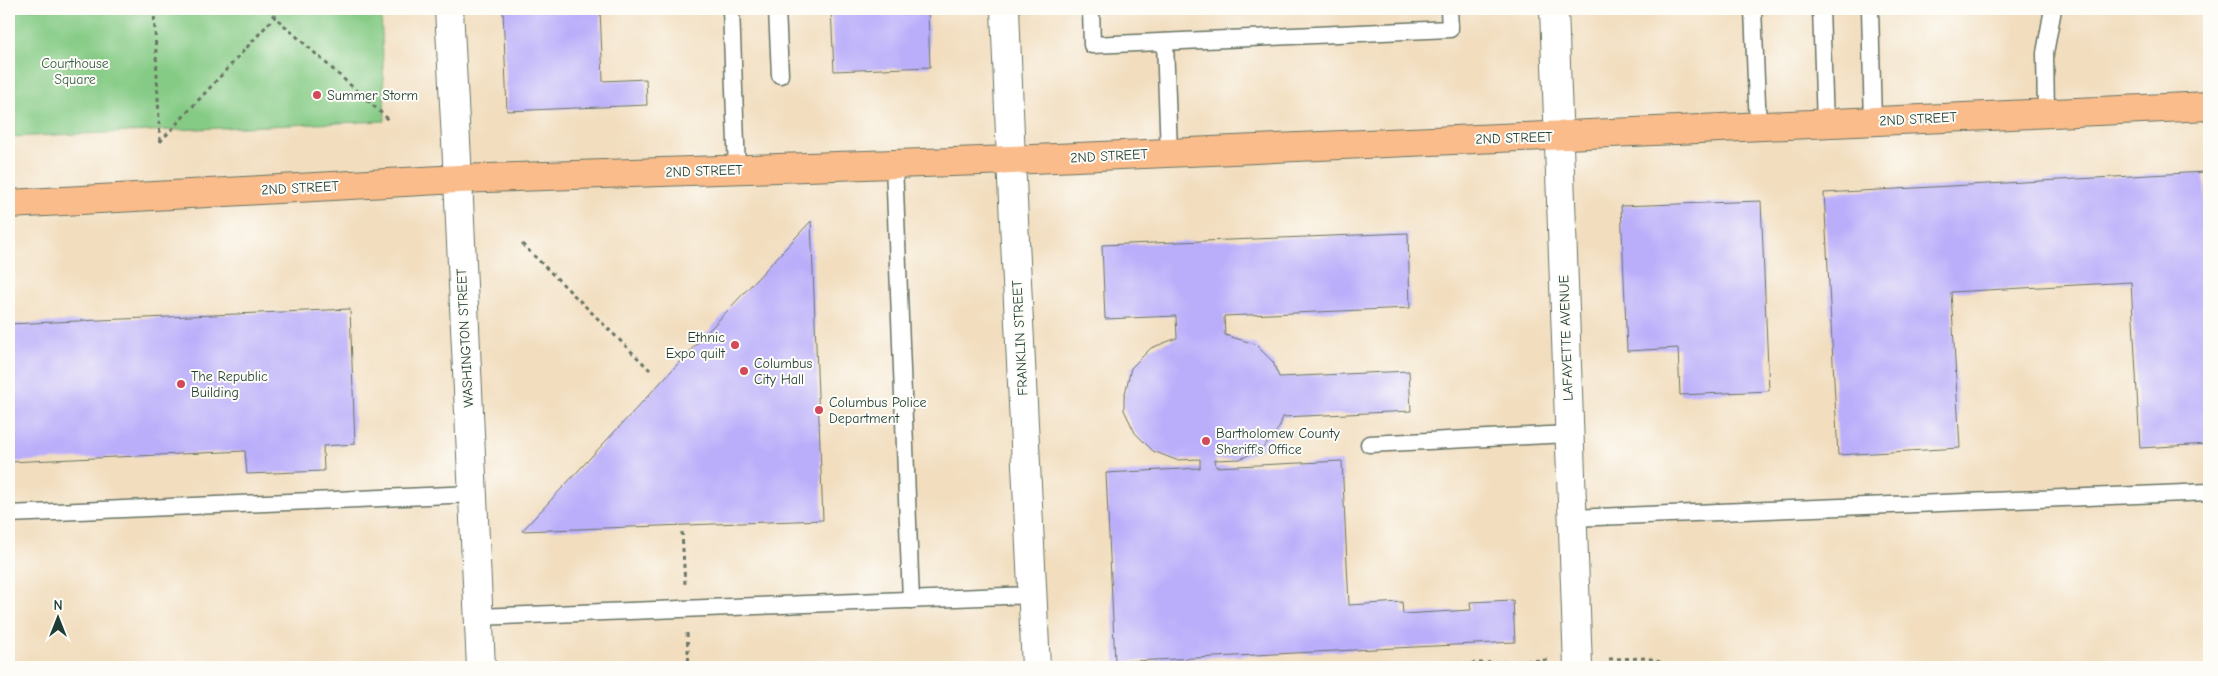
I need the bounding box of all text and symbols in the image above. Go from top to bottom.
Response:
park label: Courthouse Square [41,55,109,88]
place label: Summer Storm [327,87,418,104]
marker: Summer Storm [311,89,323,101]
street label: 2ND STREET [1879,108,1958,130]
street label: 2ND STREET [1475,128,1554,148]
street label: 2ND STREET [1070,145,1149,167]
street label: 2ND STREET [665,161,744,181]
street label: 2ND STREET [261,177,340,199]
street label: WASHINGTON STREET [453,267,477,408]
street label: LAFAYETTE AVENUE [1555,275,1577,401]
street label: FRANKLIN STREET [1008,279,1032,396]
place label: Ethnic Expo quilt [666,329,726,362]
marker: Ethnic Expo quilt [729,339,741,351]
place label: Columbus City Hall [754,355,812,388]
marker: Columbus City Hall [738,365,750,377]
place label: The Republic Building [191,368,268,401]
marker: The Republic Building [175,378,187,390]
place label: Columbus Police Department [829,394,927,427]
marker: Columbus Police Department [813,404,825,416]
place label: Bartholomew County Sheriff's Office [1216,425,1340,458]
marker: Bartholomew County Sheriff's Office [1200,435,1212,447]
north arrow [32,594,82,644]
text: N [53,597,63,614]

